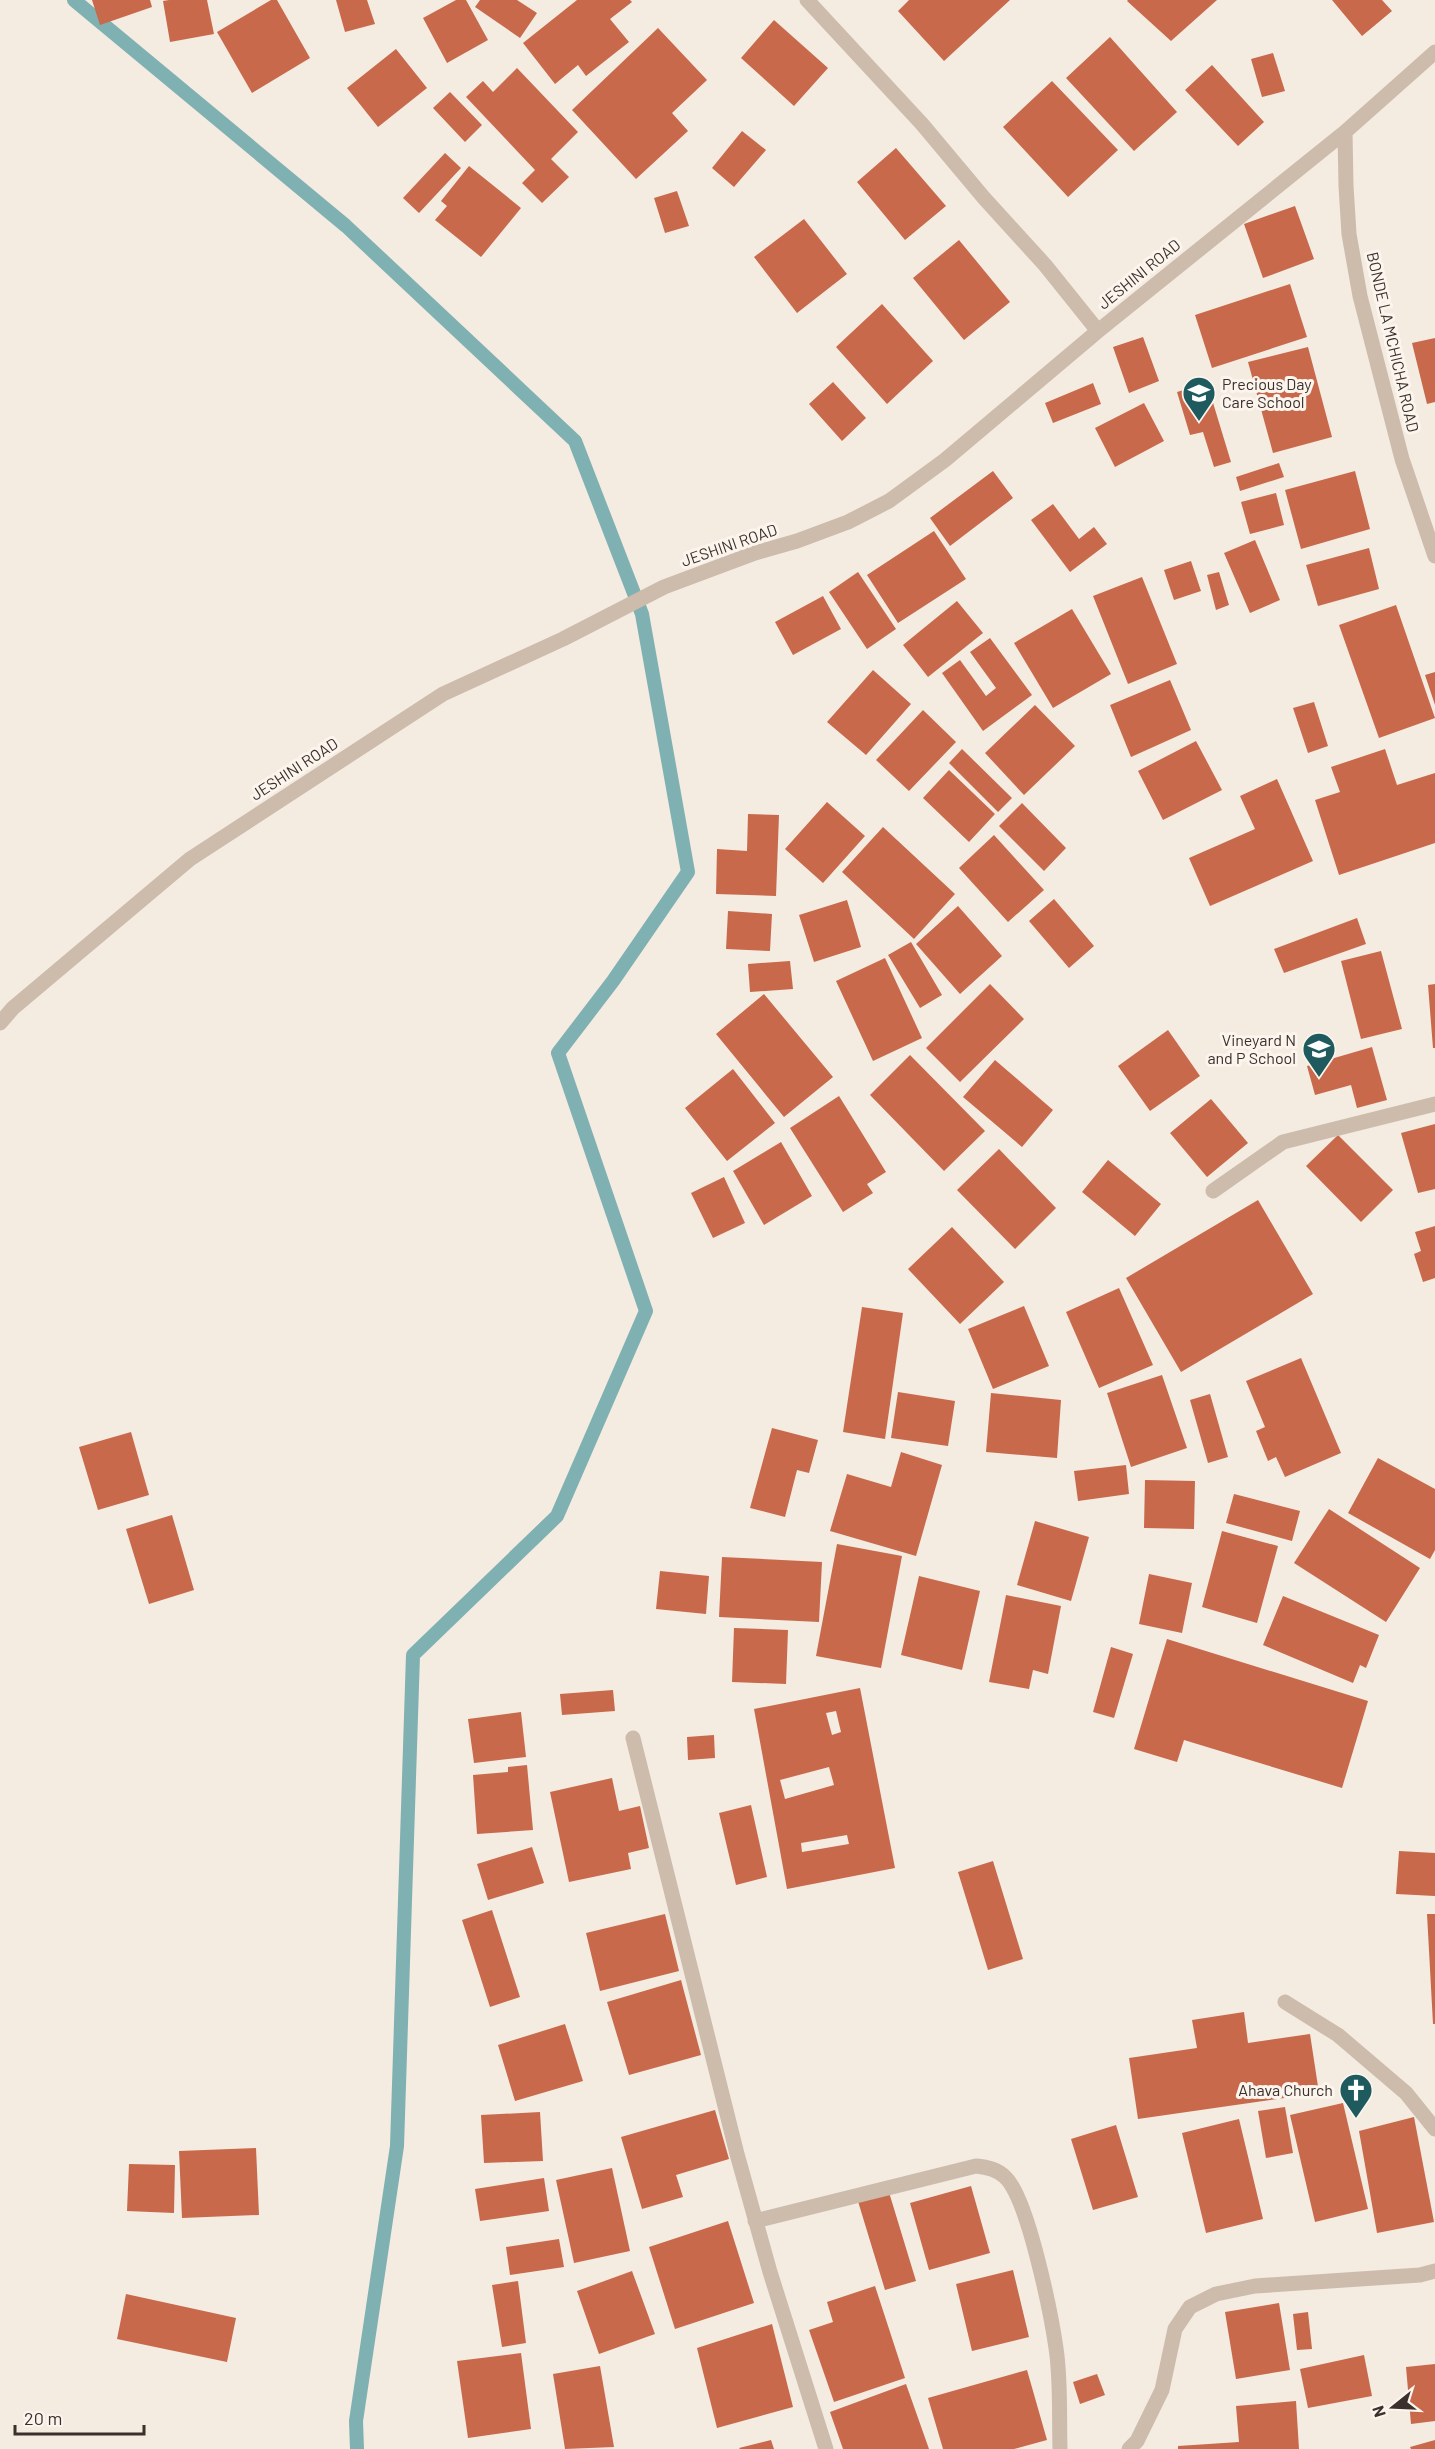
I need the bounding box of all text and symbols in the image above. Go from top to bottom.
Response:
street label: JESHINI ROAD [1094,235,1184,313]
street label: BONDE LA MCHICHA ROAD [1364,250,1423,434]
place label: Precious Day Care School [1222,374,1312,411]
school or university icon: Precious Day Care School [1181,375,1217,422]
street label: JESHINI ROAD [678,519,779,570]
street label: JESHINI ROAD [246,733,341,804]
place label: Vineyard N and P School [1207,1030,1296,1067]
school or university icon: Vineyard N and P School [1301,1031,1337,1078]
church icon: Ahava Church [1338,2072,1374,2119]
place label: Ahava Church [1238,2080,1333,2099]
north arrow [1363,2377,1423,2437]
scale bar [15,2398,144,2436]
text: N [1368,2404,1389,2420]
text: 20 m [24,2407,62,2429]

